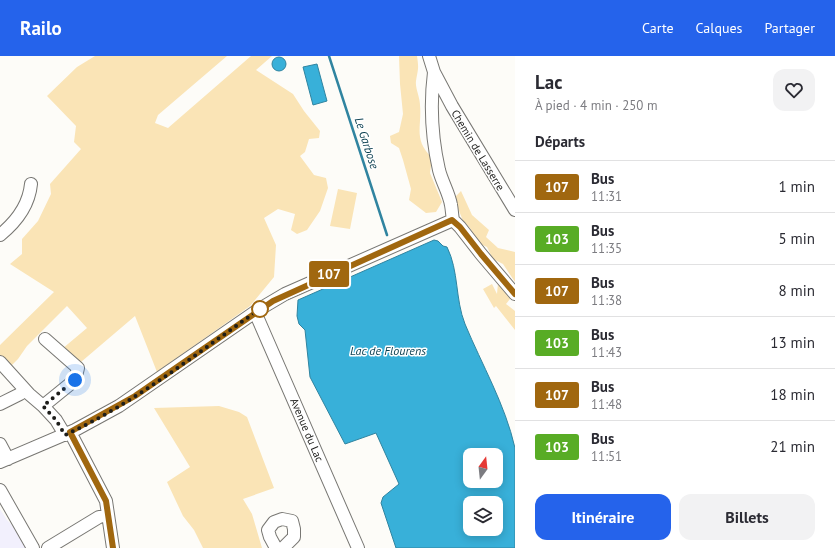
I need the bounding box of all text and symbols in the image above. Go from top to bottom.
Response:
text: Railo [20,16,62,40]
text: Carte [642,19,674,37]
text: Calques [696,19,742,37]
text: Partager [764,19,815,37]
button: heart [773,69,815,111]
text: Lac [535,70,562,94]
text: À pied · 4 min · 250 m [535,97,657,114]
street label: Chemin de Lasserre [448,107,508,193]
water label: Le Garbose [352,115,383,171]
text: Départs [535,132,585,151]
text: Bus [591,169,614,188]
text: 1 min [778,177,815,196]
text: 107 [545,178,569,196]
text: 11:31 [591,188,622,205]
text: Bus [591,221,614,240]
text: 5 min [778,229,815,248]
text: 103 [545,230,569,248]
text: 11:35 [591,240,622,257]
line badge: 107 [306,261,352,287]
text: 107 [317,265,341,283]
text: Bus [591,273,614,292]
text: 8 min [778,281,815,300]
text: 107 [545,282,569,300]
text: 11:38 [591,292,622,309]
unlabelled marker [251,300,269,318]
text: Bus [591,325,614,344]
text: 13 min [770,333,815,352]
text: 103 [545,334,569,352]
water label: Lac de Flourens [350,343,426,358]
text: 11:43 [591,344,622,361]
your location [65,370,85,390]
text: Bus [591,377,614,396]
text: 18 min [770,385,815,404]
text: 107 [545,386,569,404]
street label: Avenue du Lac [287,396,327,464]
text: 11:48 [591,396,622,413]
text: Bus [591,429,614,448]
text: 21 min [770,437,815,456]
text: 103 [545,438,569,456]
north arrow [463,448,503,488]
map controls [463,448,503,536]
text: 11:51 [591,448,622,465]
button: Itinéraire [535,494,671,540]
button: Billets [679,494,815,540]
button: layers [463,496,503,536]

